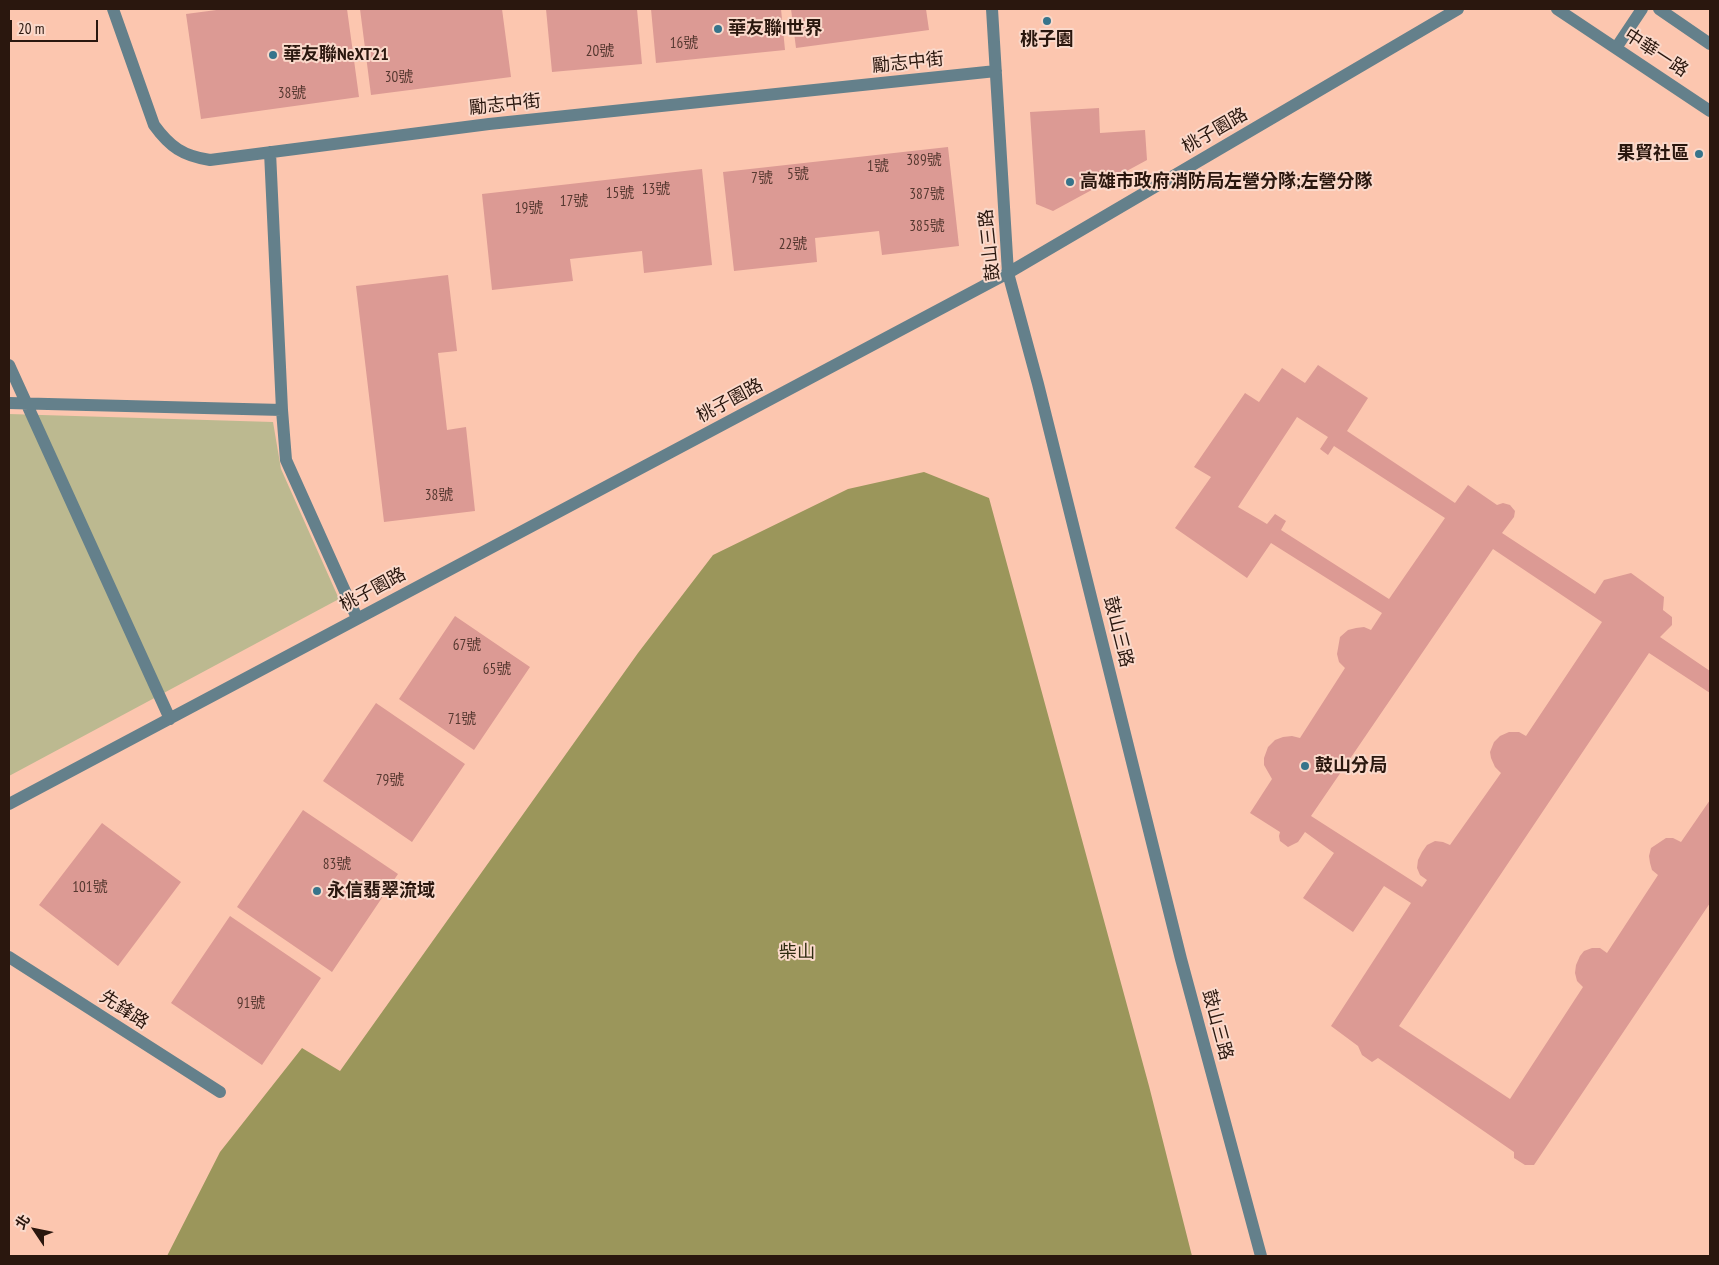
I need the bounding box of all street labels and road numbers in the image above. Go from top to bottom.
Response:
street label: 中華一路 [1620,24,1692,82]
street label: 勵志中街 [871,48,945,78]
street label: 勵志中街 [468,90,542,120]
street label: 桃子園路 [1178,104,1252,158]
street label: 鼓山三路 [975,208,1005,282]
street label: 桃子園路 [693,375,767,427]
street label: 桃子園路 [336,564,410,616]
street label: 鼓山三路 [1099,594,1137,670]
street label: 先鋒路 [95,986,153,1034]
street label: 鼓山三路 [1197,987,1237,1063]

